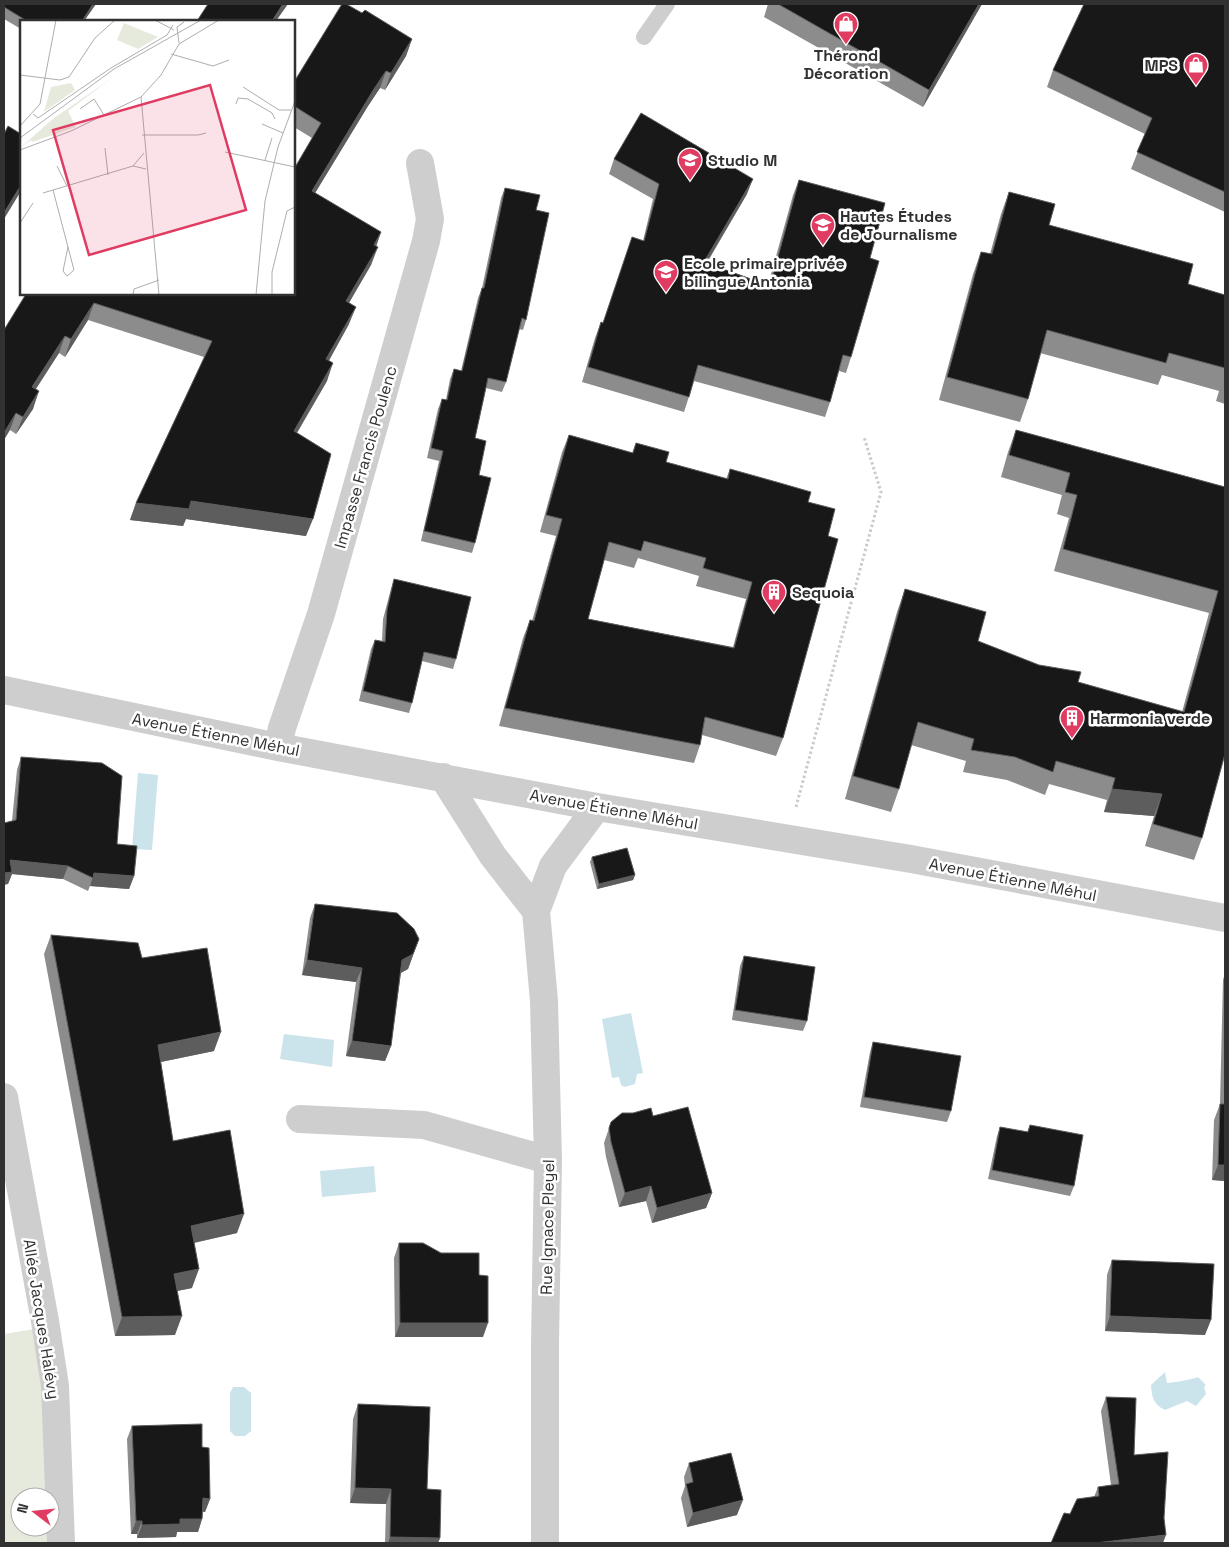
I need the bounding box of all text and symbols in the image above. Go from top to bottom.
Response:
shop icon: Thérond Décoration [833,11,859,45]
inset map [20,20,295,295]
place label: Thérond Décoration [803,45,889,84]
shop icon: MPS [1183,52,1209,86]
place label: MPS [1145,55,1178,76]
school or university icon: Studio M [677,147,703,181]
place label: Studio M [708,150,777,171]
place label: Hautes Études de Journalisme [840,206,958,245]
school or university icon: Hautes Études de Journalisme [810,212,836,246]
place label: Ecole primaire privée bilingue Antonia [684,253,845,292]
school or university icon: Ecole primaire privée bilingue Antonia [653,259,679,293]
street label: Impasse Francis Poulenc [329,364,402,551]
building icon: Sequoia [761,579,787,613]
place label: Sequoia [792,582,854,603]
building icon: Harmonia verde [1059,705,1085,739]
street label: Avenue Étienne Méhul [130,708,301,761]
place label: Harmonia verde [1090,708,1210,729]
street label: Avenue Étienne Méhul [528,784,700,835]
street label: Avenue Étienne Méhul [927,853,1098,906]
street label: Rue Ignace Pleyel [536,1159,559,1295]
street label: Allée Jacques Halévy [18,1237,65,1401]
north arrow [10,1487,60,1537]
text: N [13,1501,32,1515]

